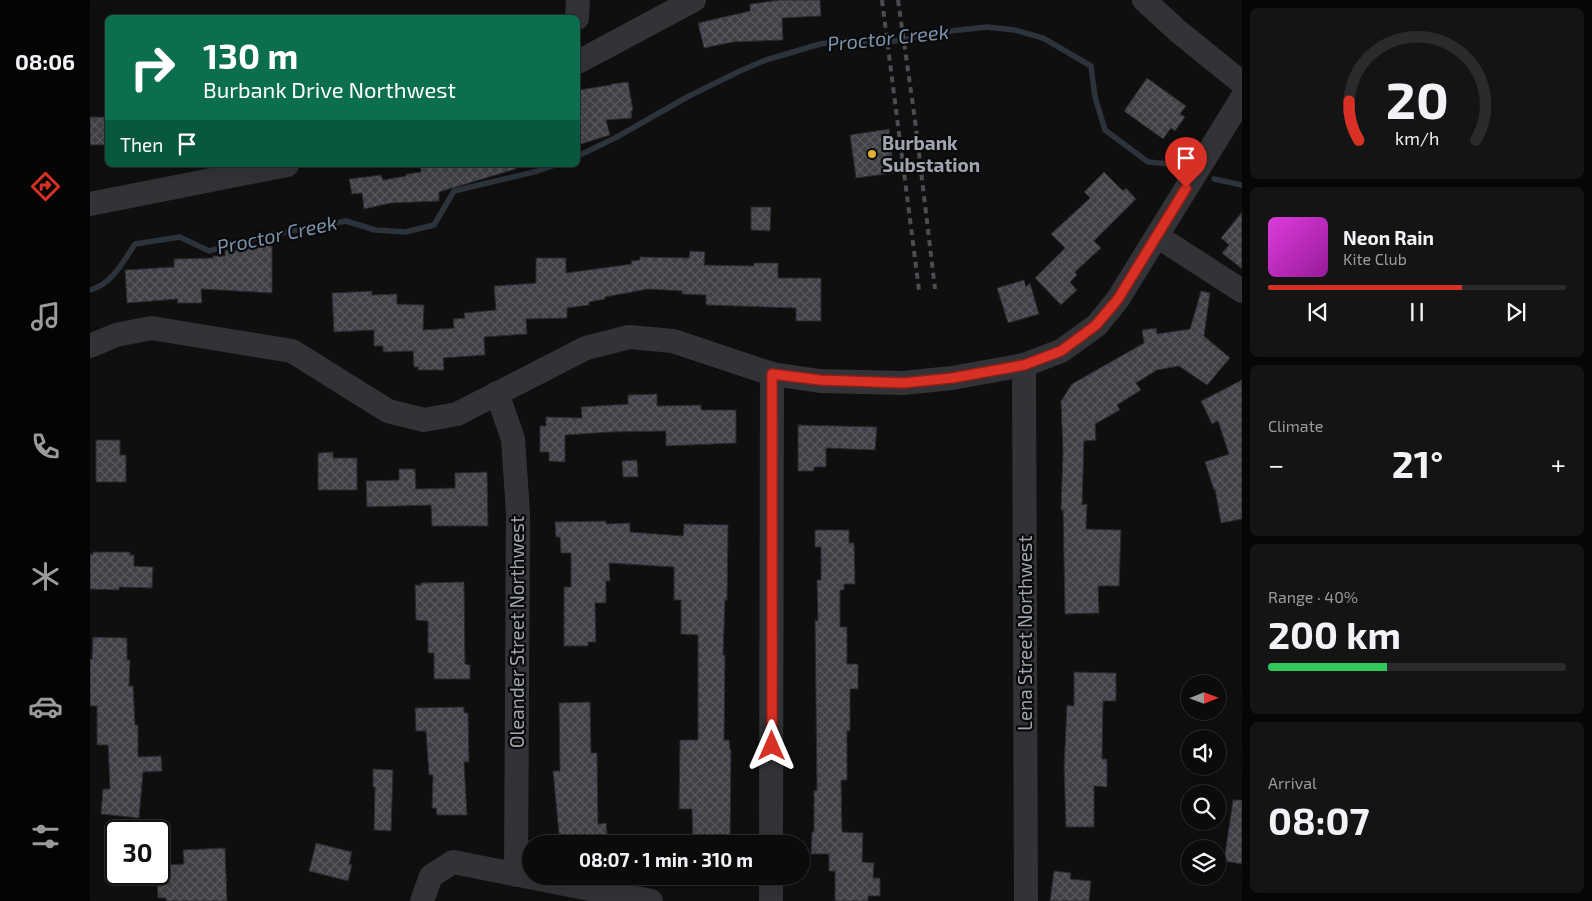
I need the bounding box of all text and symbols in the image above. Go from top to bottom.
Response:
water label: Proctor Creek [826,19,950,55]
text: 130 m [203,34,298,76]
icon: right [120,35,185,100]
text: 08:06 [15,48,75,74]
text: 20 [1385,67,1449,129]
text: Burbank Drive Northwest [203,76,456,102]
text: km/h [1395,127,1439,149]
icon: arrive [173,130,201,158]
place label: Burbank Substation [882,131,980,176]
text: Then [120,133,163,156]
pin [1165,137,1207,188]
icon: arrive [1172,144,1200,172]
marker: Burbank Substation [866,148,878,160]
icon: directions [28,169,63,204]
water label: Proctor Creek [214,210,339,258]
text: Neon Rain [1343,226,1434,249]
text: Kite Club [1343,249,1407,268]
icon: previous [1304,298,1332,326]
icon: pause [1403,298,1431,326]
icon: next [1502,298,1530,326]
icon: music [28,299,63,334]
text: Climate [1268,416,1323,435]
icon: phone [28,429,63,464]
text: 21° [1392,440,1443,486]
text: − [1268,447,1284,481]
text: + [1551,447,1566,481]
street label: Oleander Street Northwest [505,516,528,748]
street label: Lena Street Northwest [1013,535,1036,731]
icon: climate [28,559,63,594]
text: Range · 40% [1268,587,1358,606]
text: 200 km [1268,611,1401,657]
north arrow [1181,675,1226,720]
map controls [1181,675,1226,885]
icon: car [28,689,63,724]
position arrow [745,719,797,771]
button: sound [1181,730,1226,775]
text: Arrival [1268,773,1317,792]
button: search [1181,785,1226,830]
text: 08:07 [1268,797,1369,843]
icon: filters [28,819,63,854]
speed limit sign: 30 [105,820,170,885]
button: layers [1181,840,1226,885]
text: 08:07 · 1 min · 310 m [579,848,753,871]

